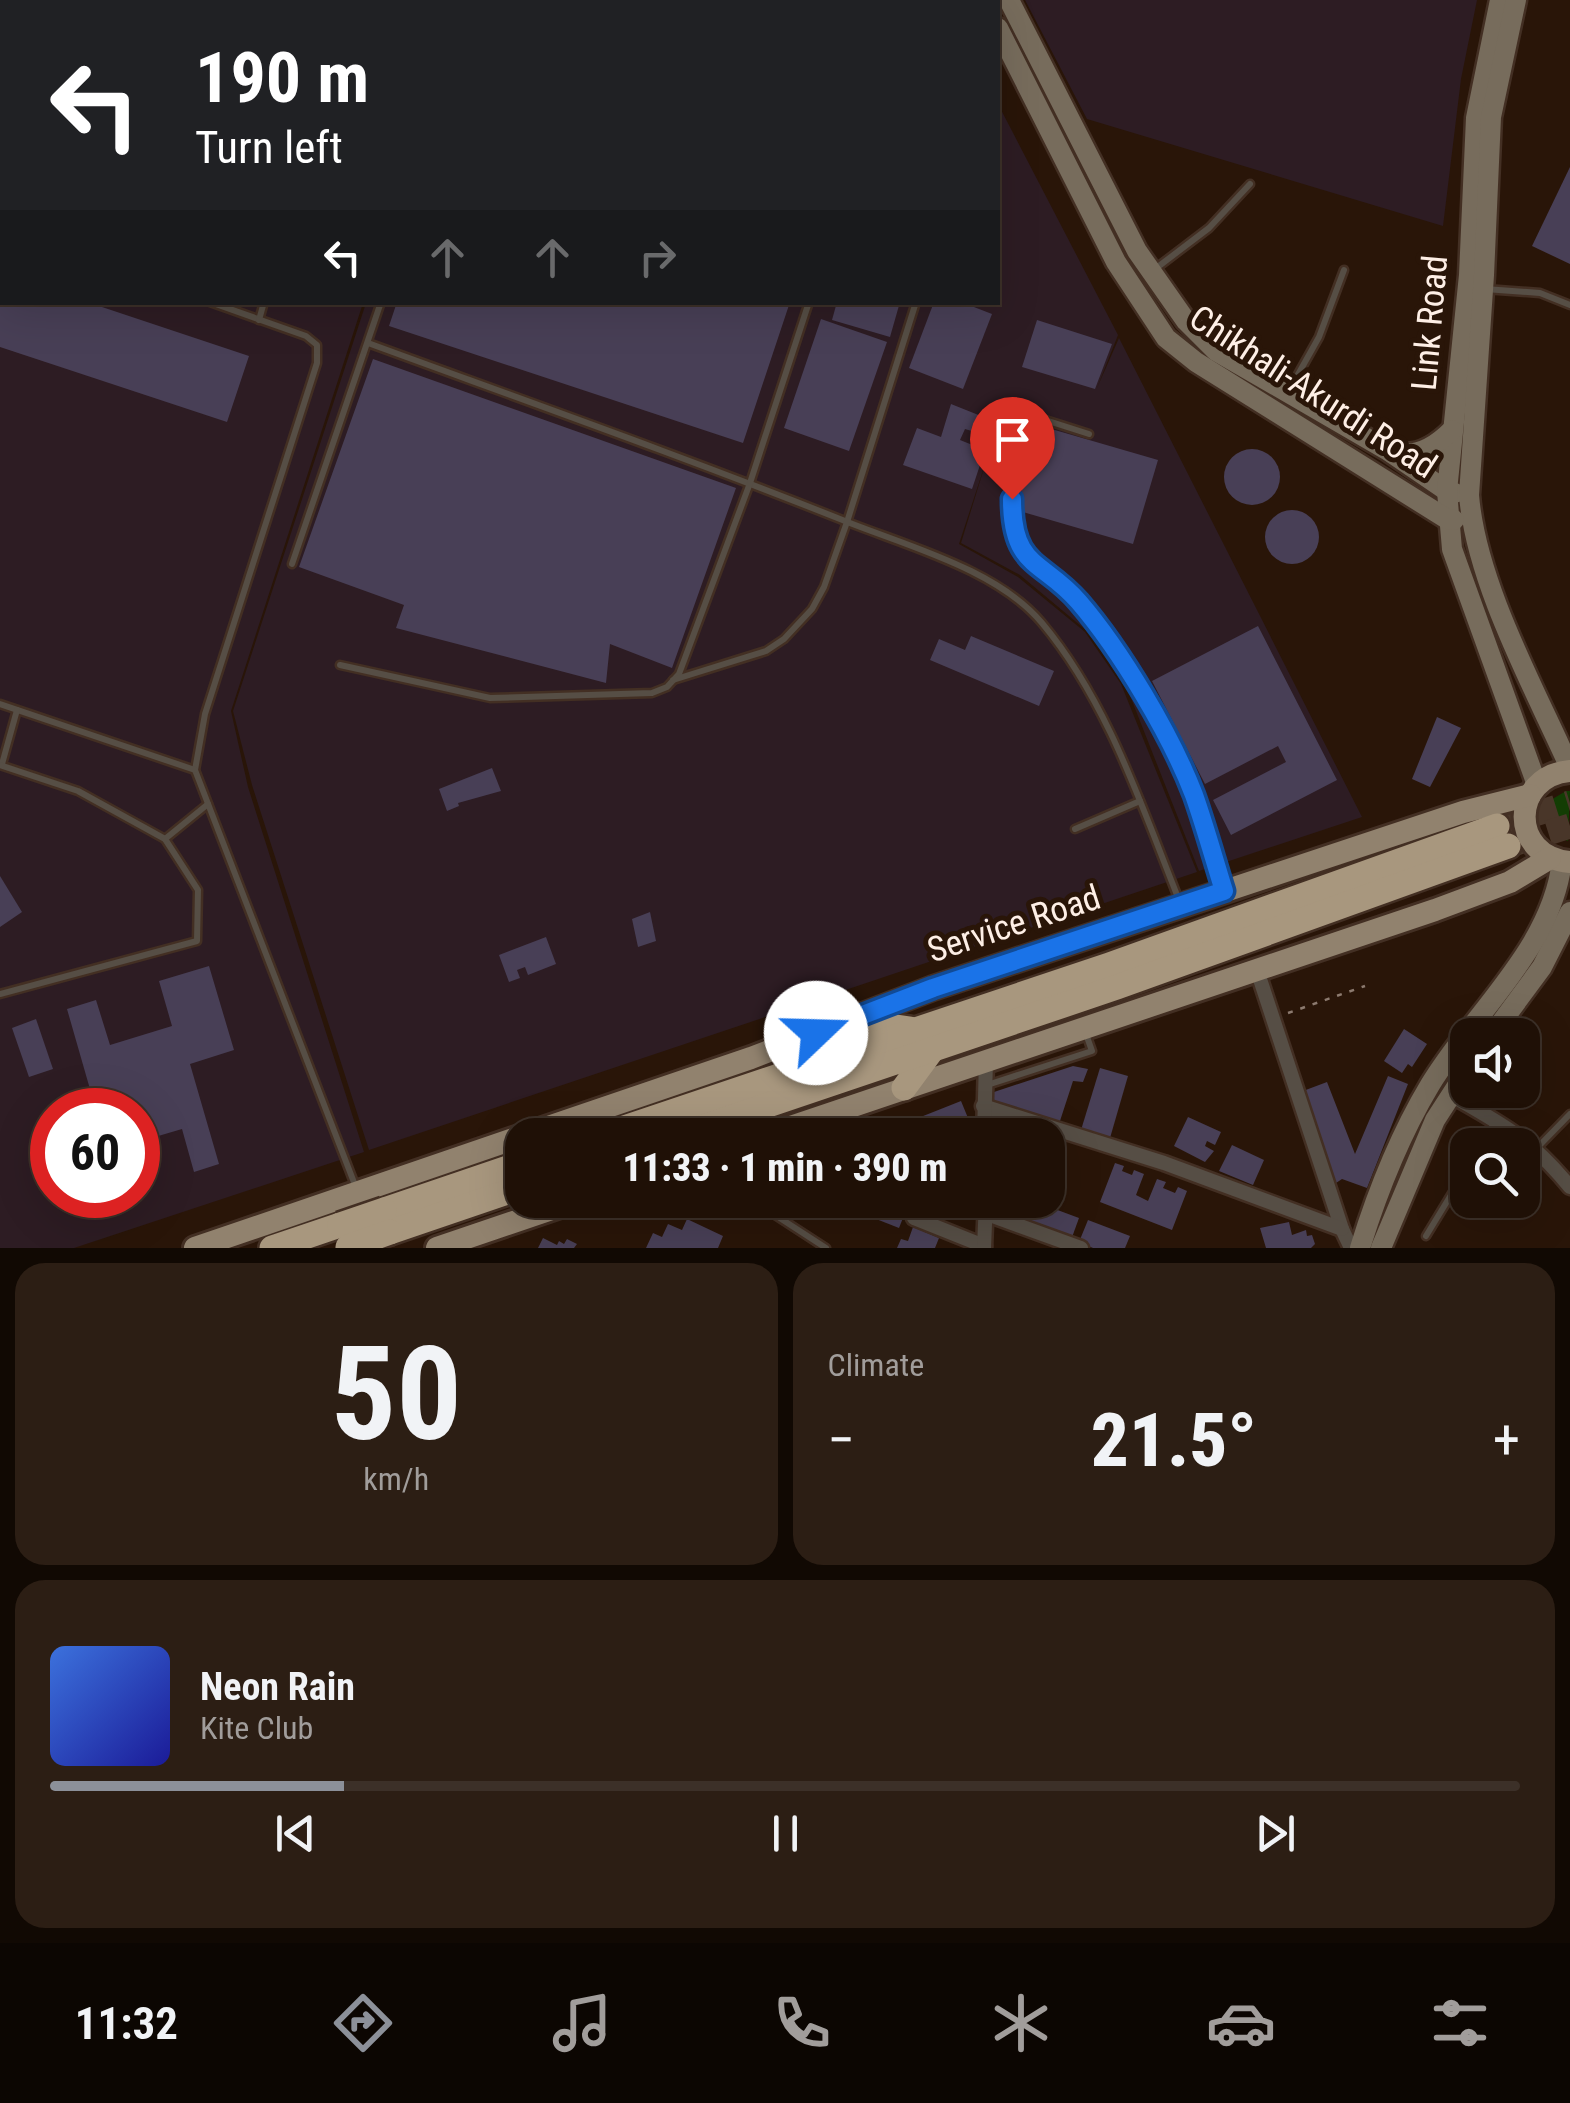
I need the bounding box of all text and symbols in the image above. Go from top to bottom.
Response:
text: 190 m [195,37,369,119]
icon: left [30,40,160,170]
text: Turn left [195,121,343,174]
icon: left [315,230,370,285]
icon: ahead [420,230,475,285]
icon: ahead [525,230,580,285]
icon: right [630,230,685,285]
street label: Link Road [1404,254,1456,392]
street label: Chikhali-Akurdi Road [1182,297,1444,487]
pin [970,397,1055,500]
icon: arrive [985,412,1040,467]
street label: Service Road [922,877,1106,971]
position arrow [764,981,868,1085]
map controls [1450,1018,1540,1218]
button: sound [1450,1018,1540,1108]
speed limit sign: 60 [30,1088,160,1218]
button: search [1450,1128,1540,1218]
text: 11:33 · 1 min · 390 m [623,1146,947,1190]
text: 50 [331,1318,462,1471]
text: Climate [828,1346,924,1384]
text: 21.5° [1091,1396,1257,1484]
text: − [828,1408,855,1472]
text: + [1493,1408,1520,1472]
text: km/h [363,1460,429,1498]
text: Neon Rain [200,1665,355,1709]
text: Kite Club [200,1709,313,1747]
icon: previous [268,1806,323,1861]
icon: pause [758,1806,813,1861]
icon: next [1248,1806,1303,1861]
icon: directions [328,1988,398,2058]
icon: music [547,1988,617,2058]
icon: phone [767,1988,837,2058]
icon: climate [986,1988,1056,2058]
icon: car [1206,1988,1276,2058]
icon: filters [1425,1988,1495,2058]
text: 11:32 [75,1997,178,2050]

